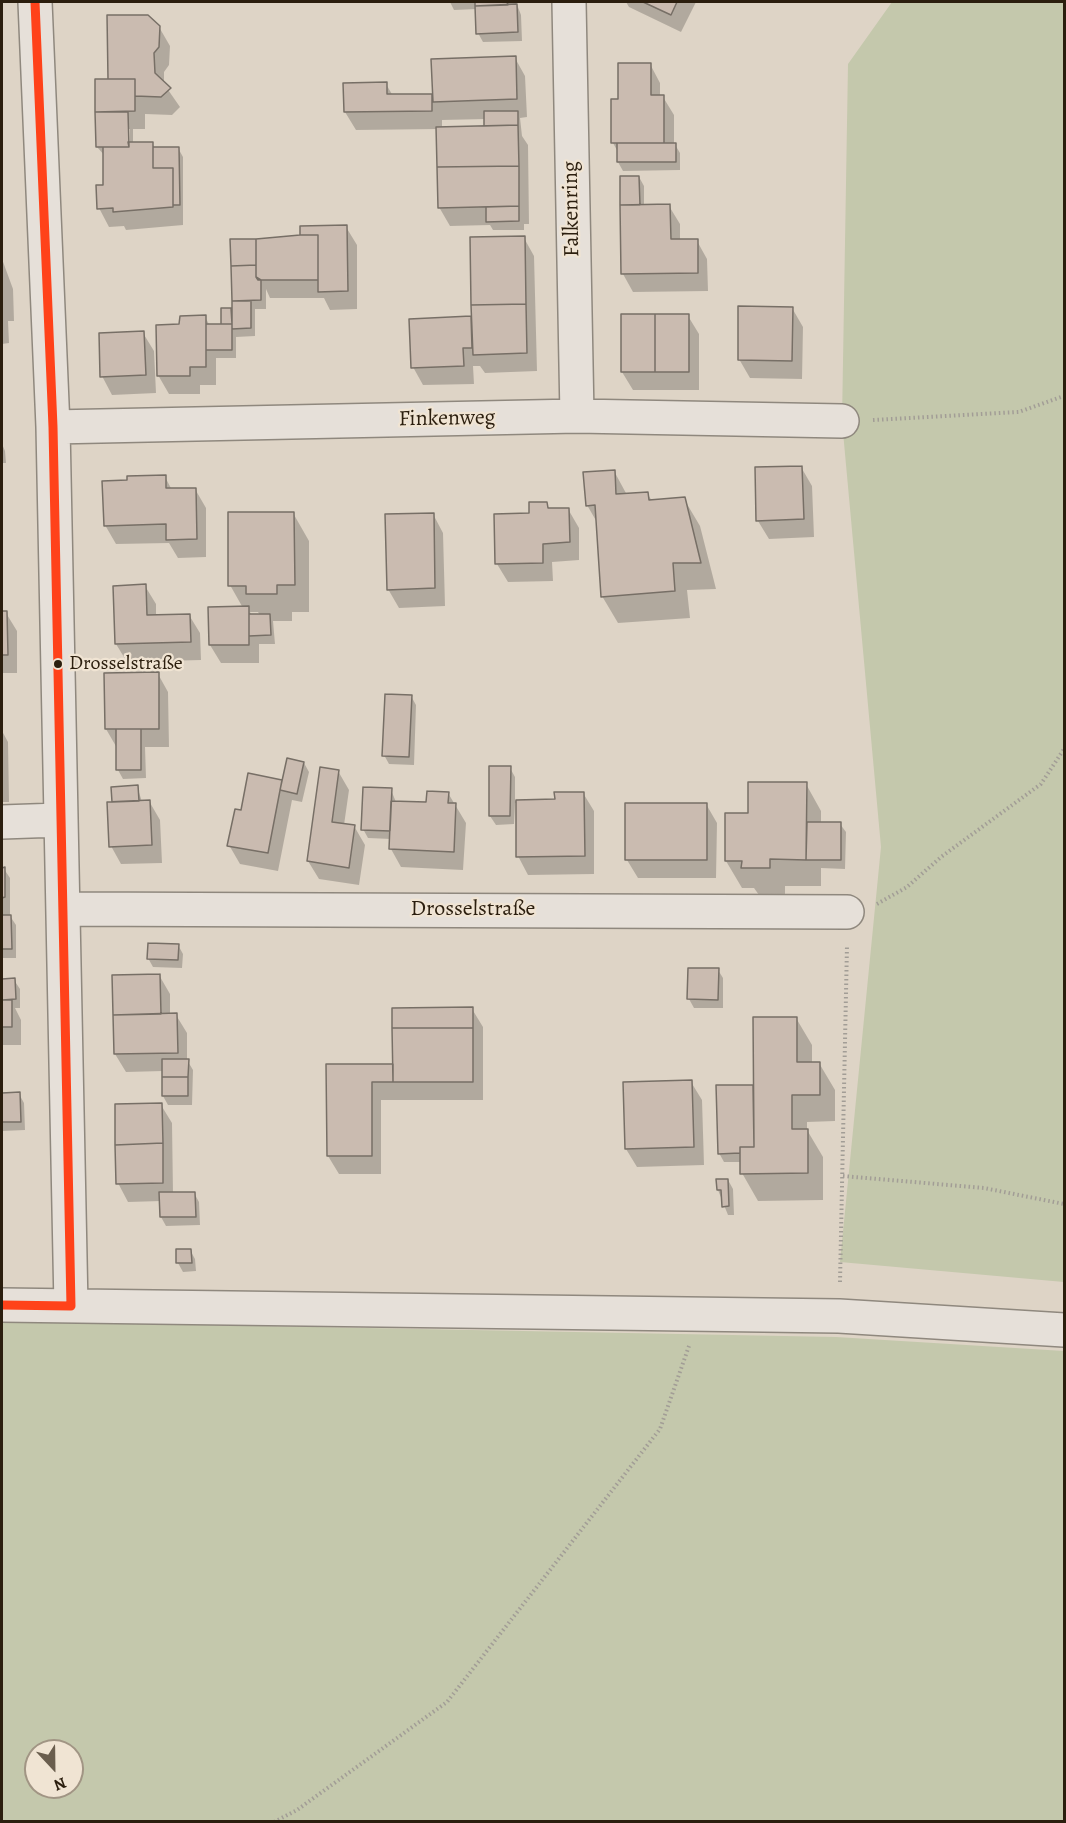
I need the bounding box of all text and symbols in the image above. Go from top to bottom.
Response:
street label: Falkenring [558,161,586,257]
street label: Finkenweg [398,405,496,433]
place label: Drosselstraße [69,652,183,676]
marker: Drosselstraße [52,658,64,670]
street label: Drosselstraße [411,897,535,923]
north arrow [24,1739,84,1799]
text: N [50,1771,70,1796]

